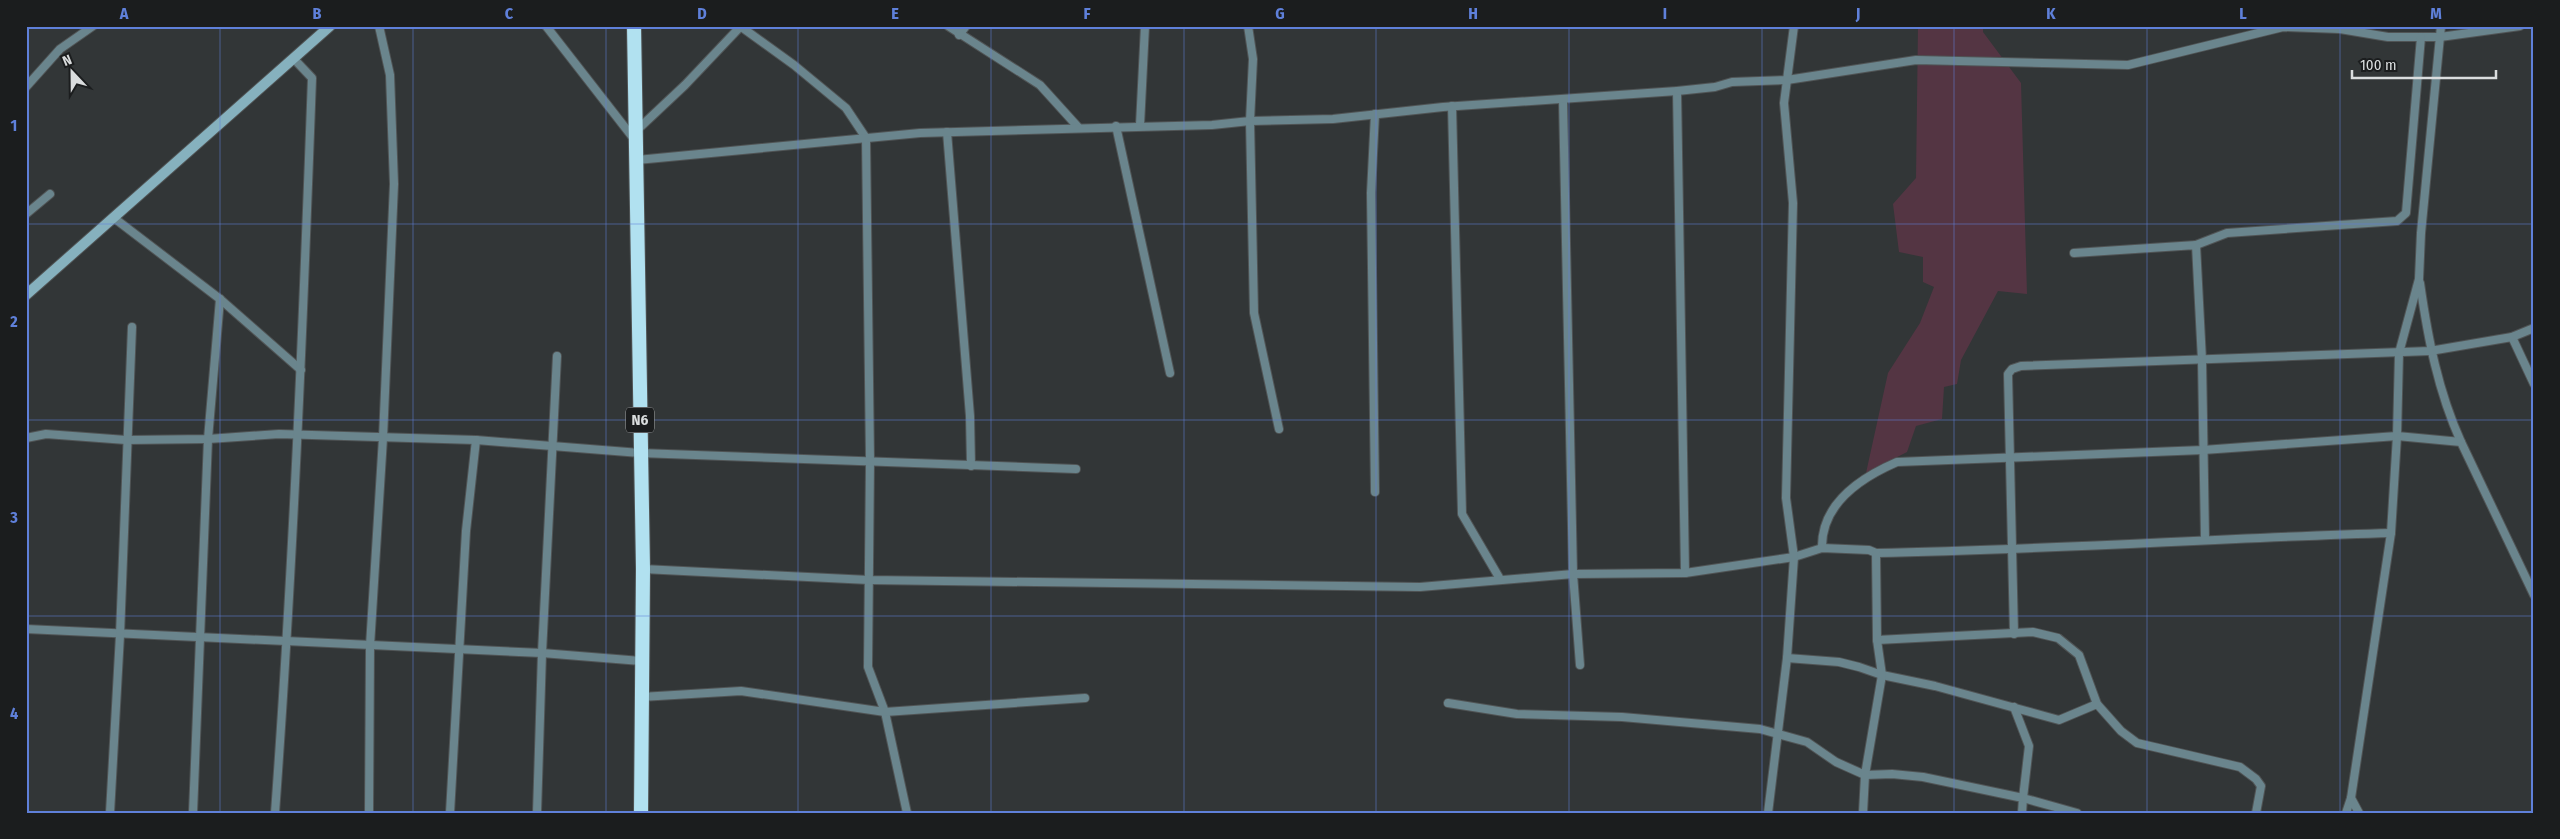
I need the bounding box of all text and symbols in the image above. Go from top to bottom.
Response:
text: A [119,4,129,23]
text: B [313,4,322,23]
text: C [505,4,514,23]
text: D [697,4,707,23]
text: E [891,4,899,23]
text: F [1083,4,1091,23]
text: G [1275,4,1285,23]
text: H [1468,4,1478,23]
text: I [1663,4,1667,23]
text: J [1855,4,1860,23]
text: K [2046,4,2056,23]
text: L [2239,4,2247,23]
text: M [2430,4,2442,23]
north arrow [48,48,98,98]
scale bar [2352,48,2496,80]
text: N [60,51,74,70]
text: 100 m [2360,56,2397,74]
text: 1 [11,116,17,135]
text: 2 [9,312,18,331]
road number: N6 [626,408,654,432]
text: 3 [9,508,18,527]
text: 4 [10,704,18,723]

